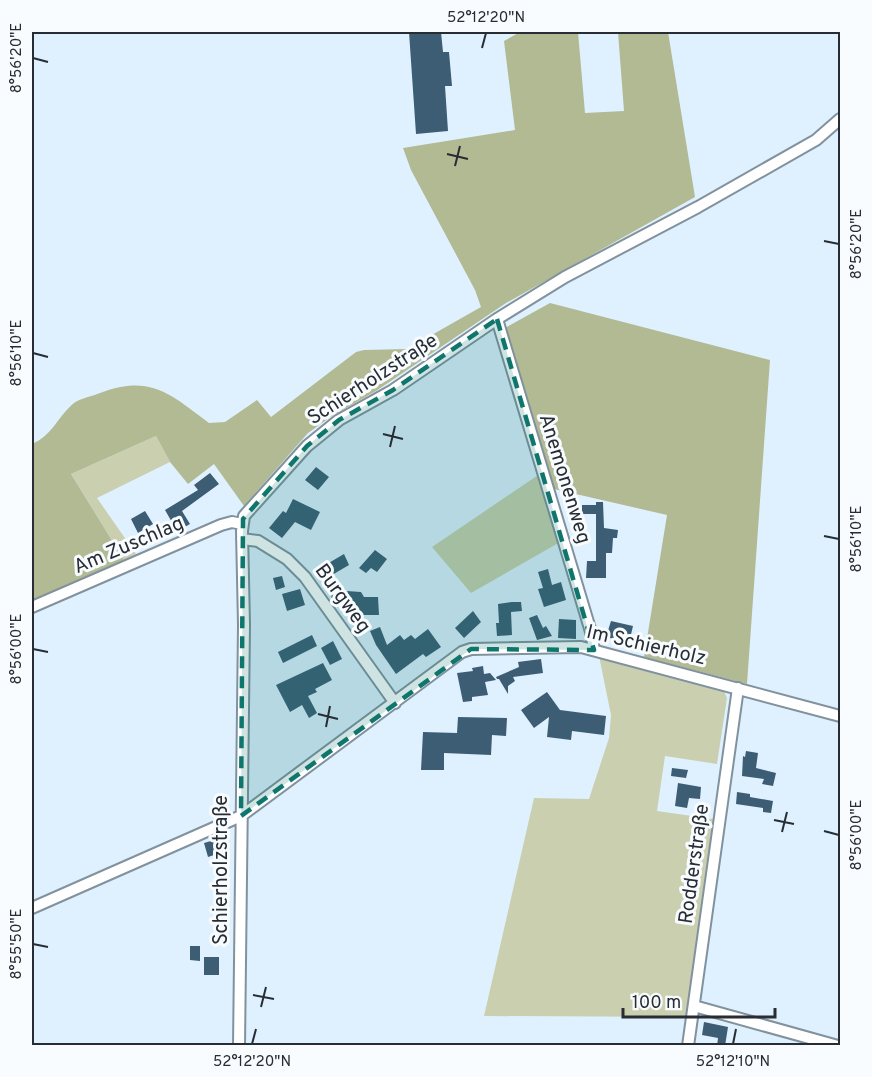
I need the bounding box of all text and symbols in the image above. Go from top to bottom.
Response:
text: 52°12'20"N [447,9,525,28]
text: 8°56'20"E [8,23,27,93]
text: 8°56'20"E [848,209,867,279]
text: 8°56'10"E [8,319,27,387]
street label: Schierholzstraße [303,328,443,432]
street label: Anemonenweg [532,411,596,547]
text: 8°56'10"E [848,505,867,573]
street label: Am Zuschlag [70,511,188,581]
street label: Burgweg [308,559,376,639]
text: 8°56'00"E [8,614,27,684]
street label: Im Schierholz [584,620,708,672]
street label: Schierholzstraße [209,795,235,945]
text: 8°56'00"E [848,800,867,870]
street label: Rodderstraße [674,802,716,926]
text: 8°55'50"E [8,908,27,980]
scale bar [623,981,774,1019]
text: 100 m [632,992,681,1015]
text: 52°12'20"N [213,1053,291,1072]
text: 52°12'10"N [696,1053,770,1072]

